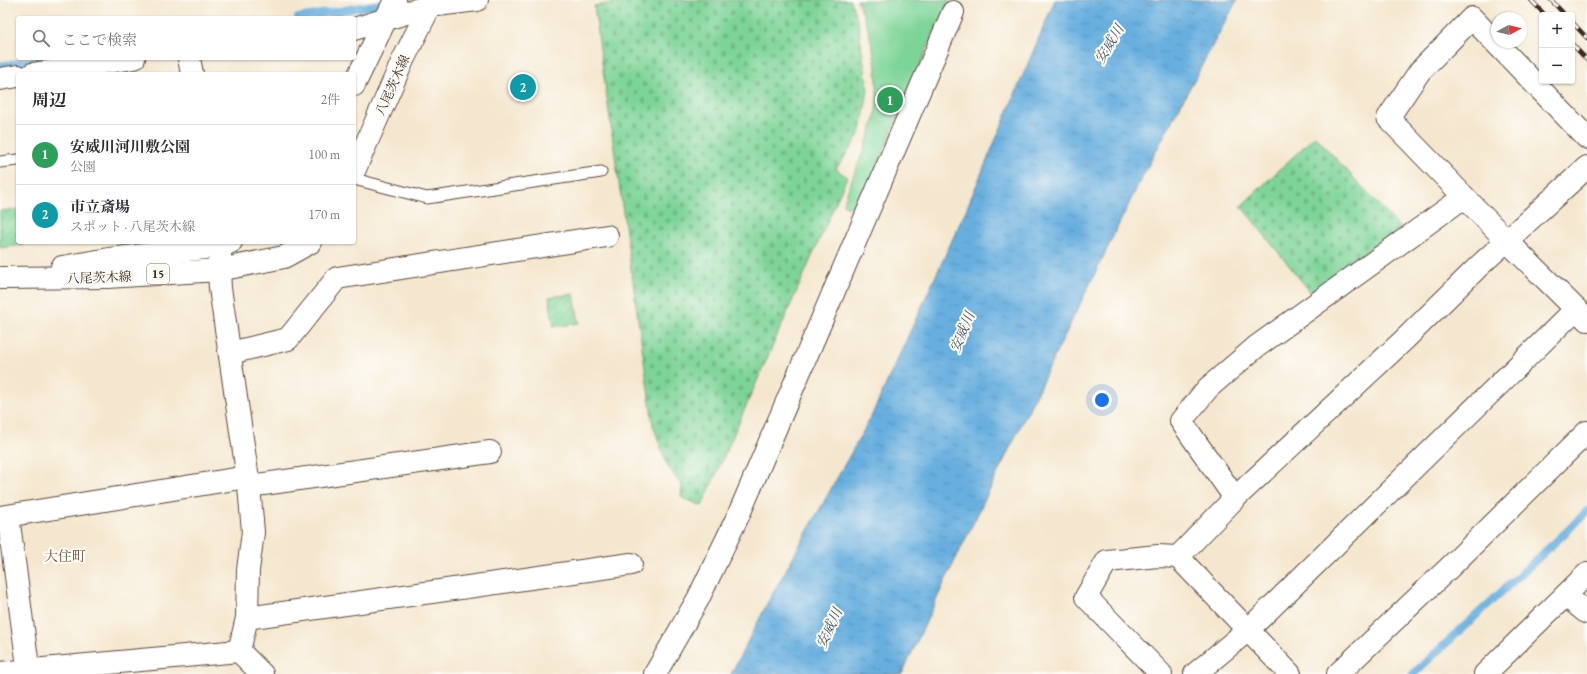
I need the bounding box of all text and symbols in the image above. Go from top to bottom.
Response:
north arrow [1491,12,1527,48]
map controls [1539,12,1575,84]
button: + [1539,12,1575,48]
search box [16,16,356,60]
water label: 安威川 [1090,20,1129,67]
icon: search [30,27,52,49]
text: ここで検索 [62,30,137,49]
button: − [1539,48,1575,84]
street label: 八尾茨木線 [371,52,413,118]
pin: 2 [510,72,536,102]
pin: 1 [877,85,903,115]
text: 周辺 [32,89,66,111]
text: 2件 [321,91,340,108]
text: 安威川河川敷公園 [70,137,190,156]
text: 1 [42,146,48,163]
text: 100 m [309,146,340,163]
text: 公園 [70,158,96,175]
text: 市立斎場 [70,197,130,216]
text: 2 [42,206,48,223]
text: 170 m [309,206,340,223]
text: スポット · 八尾茨木線 [70,218,195,235]
road number: 15 [147,264,169,284]
street label: 八尾茨木線 [66,268,132,287]
water label: 安威川 [946,307,979,355]
your location [1092,390,1112,410]
district label: 大住町 [44,547,86,565]
water label: 安威川 [812,603,847,651]

